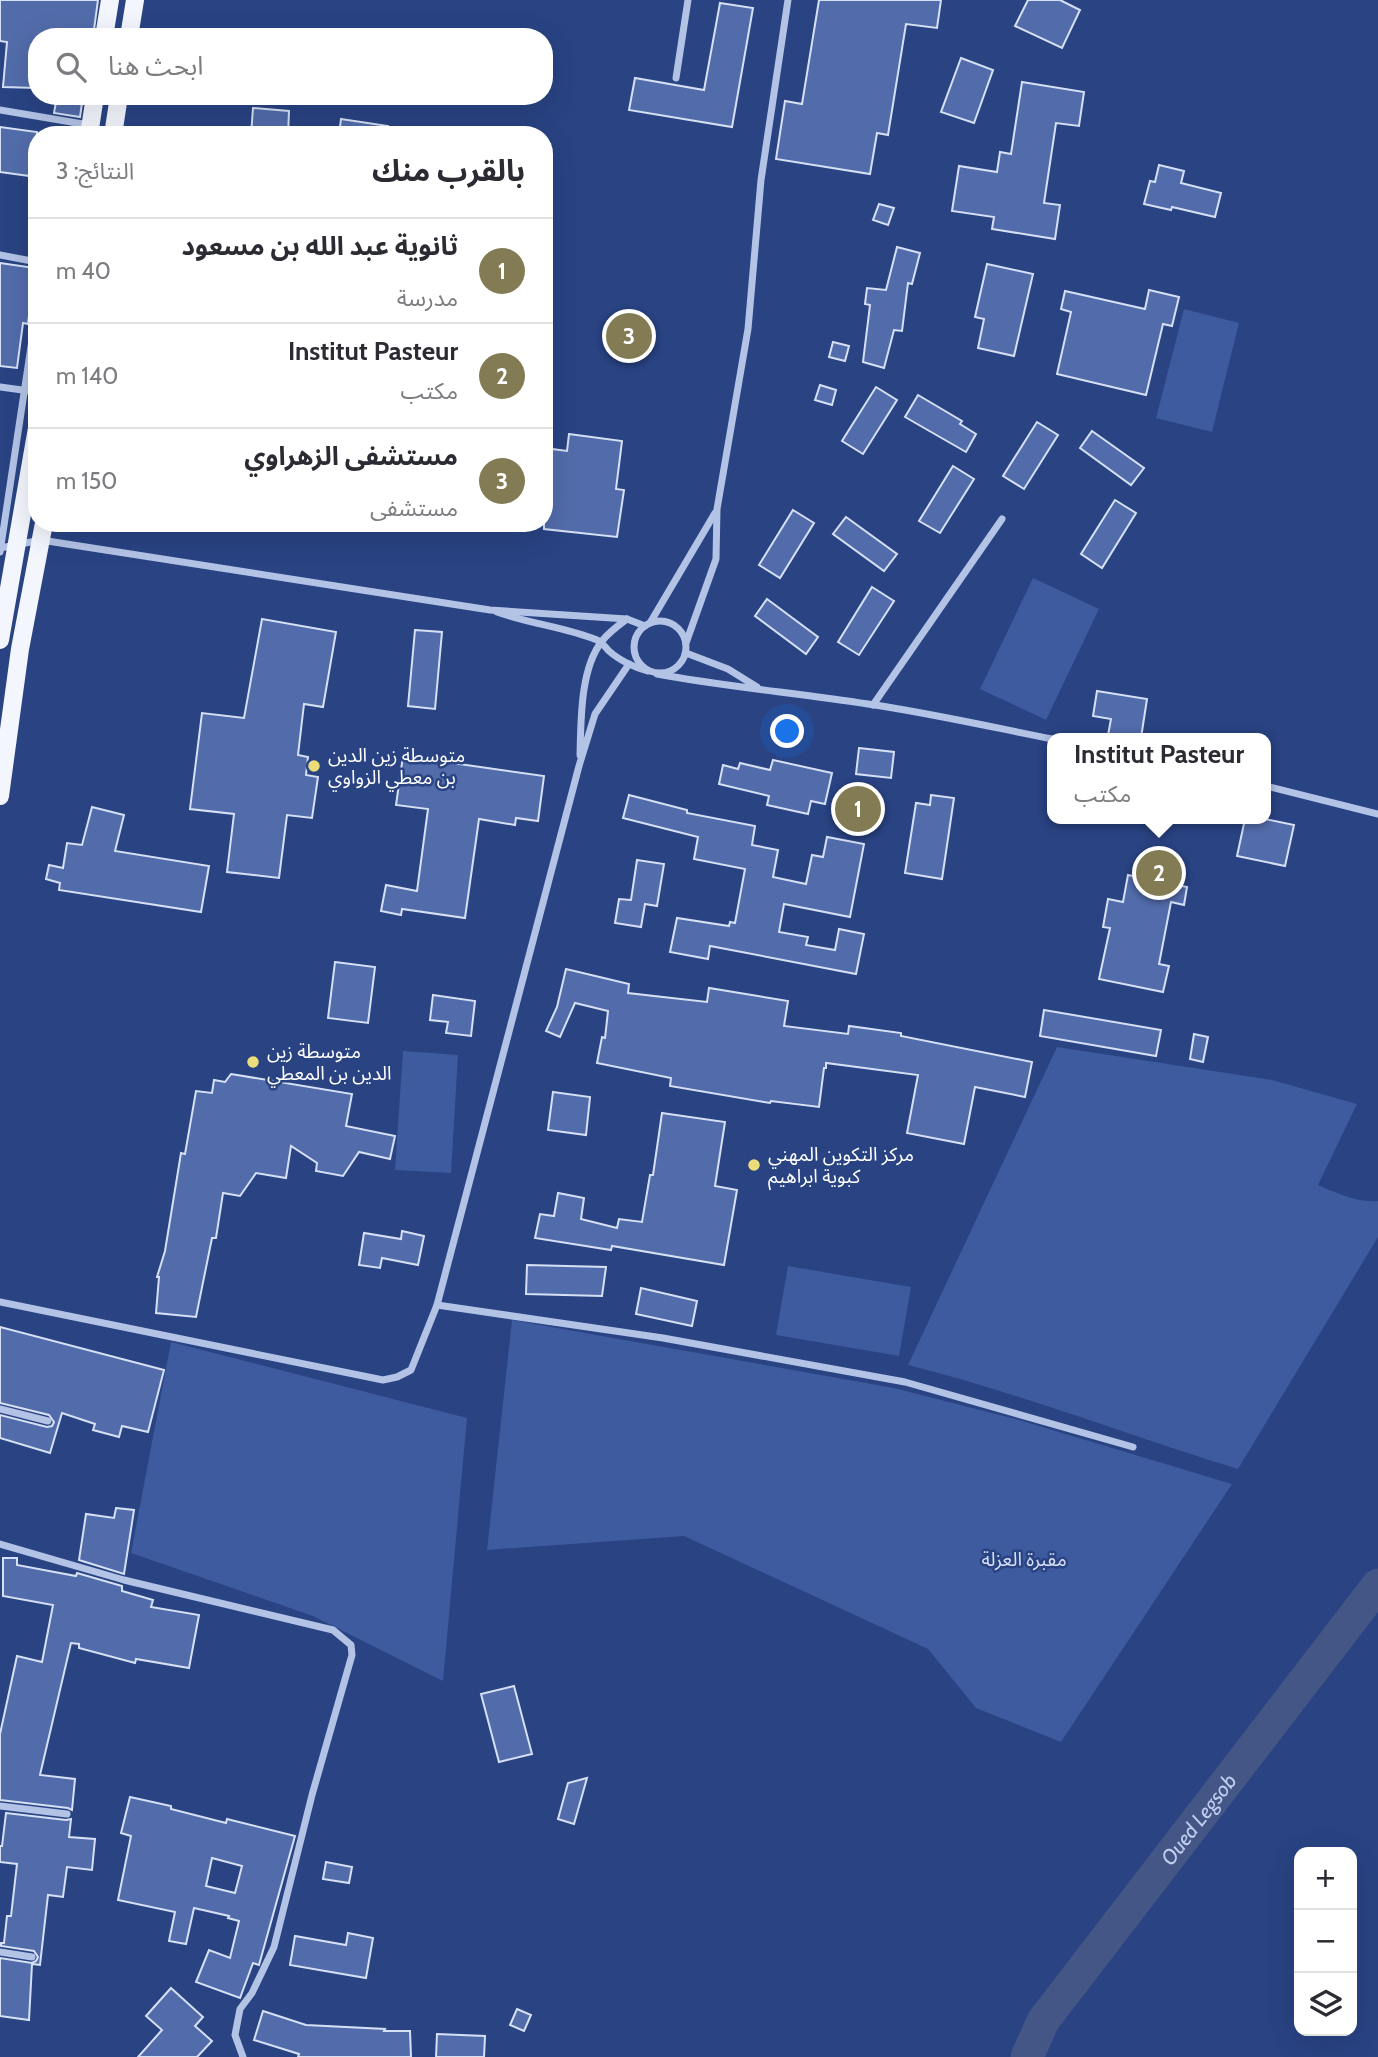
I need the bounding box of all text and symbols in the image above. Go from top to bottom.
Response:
search box [28,28,553,105]
icon: search [52,48,90,86]
text: ابحث هنا [108,50,203,82]
text: بالقرب منك [372,152,525,189]
text: النتائج: 3 [56,157,134,185]
text: ثانوية عبد الله بن مسعود [182,230,458,262]
text: 40 m [56,257,111,285]
text: 1 [498,257,506,285]
text: مدرسة [397,284,458,312]
pin: 3 [606,310,652,362]
text: Institut Pasteur [288,335,458,367]
text: 140 m [56,362,118,390]
text: 2 [496,362,508,390]
text: مكتب [401,377,458,405]
text: مستشفى الزهراوي [244,440,458,472]
text: 150 m [56,467,117,495]
text: 3 [496,467,508,495]
text: مستشفى [370,494,458,522]
your location [770,714,804,748]
popup [1047,733,1271,824]
text: Institut Pasteur [1074,738,1244,770]
place label: متوسطة زين الدين بن معطي الزواوي [328,744,465,792]
marker: متوسطة زين الدين بن معطي الزواوي [306,758,322,774]
text: مكتب [1074,780,1131,808]
pin: 1 [835,783,881,835]
pin: 2 [1136,847,1182,899]
place label: متوسطة زين الدين بن المعطي [267,1040,391,1088]
marker: متوسطة زين الدين بن المعطي [245,1054,261,1070]
place label: مركز التكوين المهني كبوية ابراهيم [768,1143,914,1191]
marker: مركز التكوين المهني كبوية ابراهيم [746,1157,762,1173]
park label: مقبرة العزلة [981,1548,1067,1571]
water label: Oued Legsob [1155,1768,1241,1870]
map controls [1294,1847,1357,2036]
button: + [1294,1847,1357,1910]
button: − [1294,1910,1357,1973]
button: layers [1294,1973,1357,2036]

